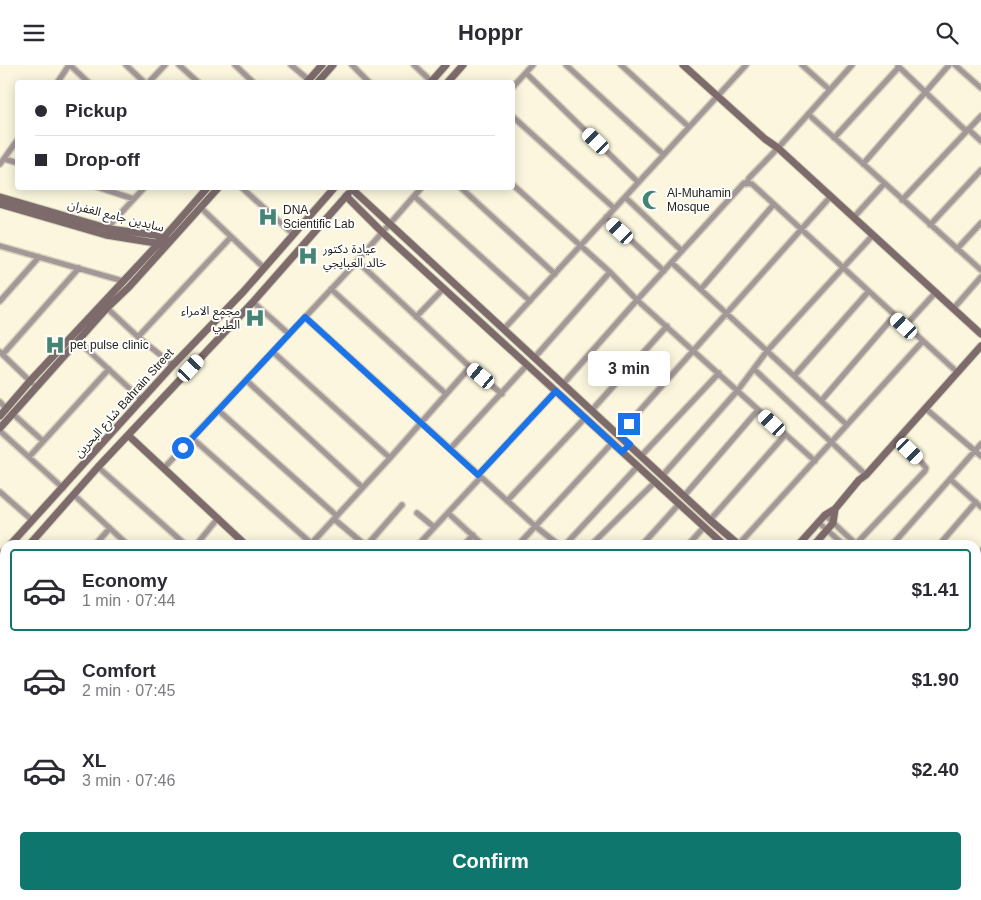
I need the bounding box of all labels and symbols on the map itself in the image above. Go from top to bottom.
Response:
car [579,125,612,157]
place label: Al-Muhamin Mosque [667,186,731,214]
mosque icon: Al-Muhamin Mosque [641,189,663,211]
street label: سايدين جامع الغفران [66,197,166,237]
place label: DNA Scientific Lab [283,203,355,231]
hospital icon: DNA Scientific Lab [257,206,279,228]
car [603,215,636,247]
place label: عيادة دكتور خالد العبايجي [322,242,386,273]
hospital icon: عيادة دكتور خالد العبايجي [297,245,319,267]
place label: مجمع الامراء الطبي [181,304,240,335]
hospital icon: مجمع الامراء الطبي [244,307,266,329]
car [887,310,920,342]
hospital icon: pet pulse clinic [44,334,66,356]
place label: pet pulse clinic [70,338,149,352]
street label: شارع البحرين Bahrain Street [72,345,178,462]
callout: 3 min [588,351,670,387]
car [175,352,206,384]
car [464,361,497,391]
car [755,407,788,439]
route end [618,413,640,435]
car [893,435,926,467]
route start [172,437,194,459]

